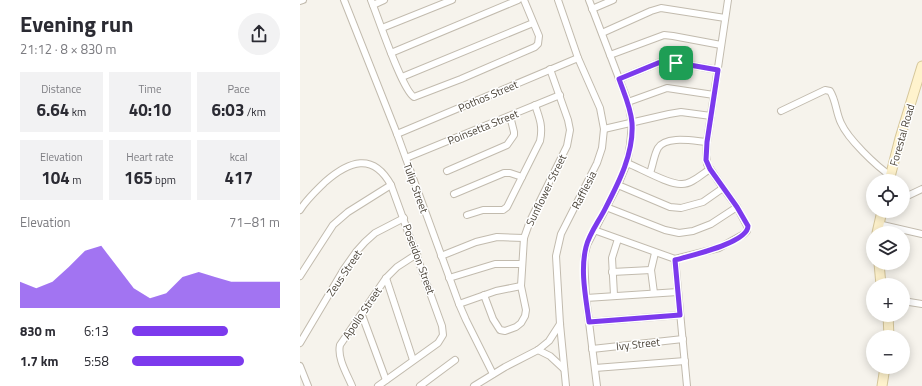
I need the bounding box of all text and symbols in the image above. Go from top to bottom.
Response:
text: Evening run [20,7,133,41]
button: share [238,13,280,55]
text: 21:12 · 8 × 830 m [20,39,116,59]
pin [659,46,693,80]
icon: arrive [665,52,687,74]
street label: Pothos Street [456,76,521,116]
text: Distance [41,81,81,97]
text: Time [139,81,161,97]
text: Pace [228,81,250,97]
text: 6.64 [36,97,69,123]
text: 40:10 [129,97,171,123]
text: 6:03 [211,97,244,123]
street label: Forestal Road [886,102,919,168]
text: km [69,104,86,120]
text: /km [244,104,266,120]
street label: Poinsetta Street [445,105,521,149]
text: Elevation [40,149,83,165]
text: Heart rate [126,149,174,165]
text: kcal [230,149,248,165]
street label: Sunflower Street [522,151,570,229]
street label: Tulip Street [400,161,432,215]
text: 104 [41,165,70,191]
text: 165 [124,165,153,191]
text: 417 [224,165,253,191]
street label: Rafflesia [568,168,601,212]
text: m [70,172,81,188]
text: bpm [153,172,176,188]
map controls [866,174,910,374]
button: locate [866,174,910,218]
text: Elevation [20,212,71,232]
text: 71–81 m [229,212,280,232]
street label: Poseidon Street [399,222,439,296]
button: layers [866,226,910,270]
street label: Zeus Street [323,246,366,299]
button: + [866,278,910,322]
street label: Apollo Street [339,284,385,342]
text: 830 m [20,321,56,341]
text: 6:13 [84,321,109,341]
button: − [866,330,910,374]
street label: Ivy Street [615,334,661,354]
text: 1.7 km [20,351,58,371]
text: 5:58 [84,351,109,371]

